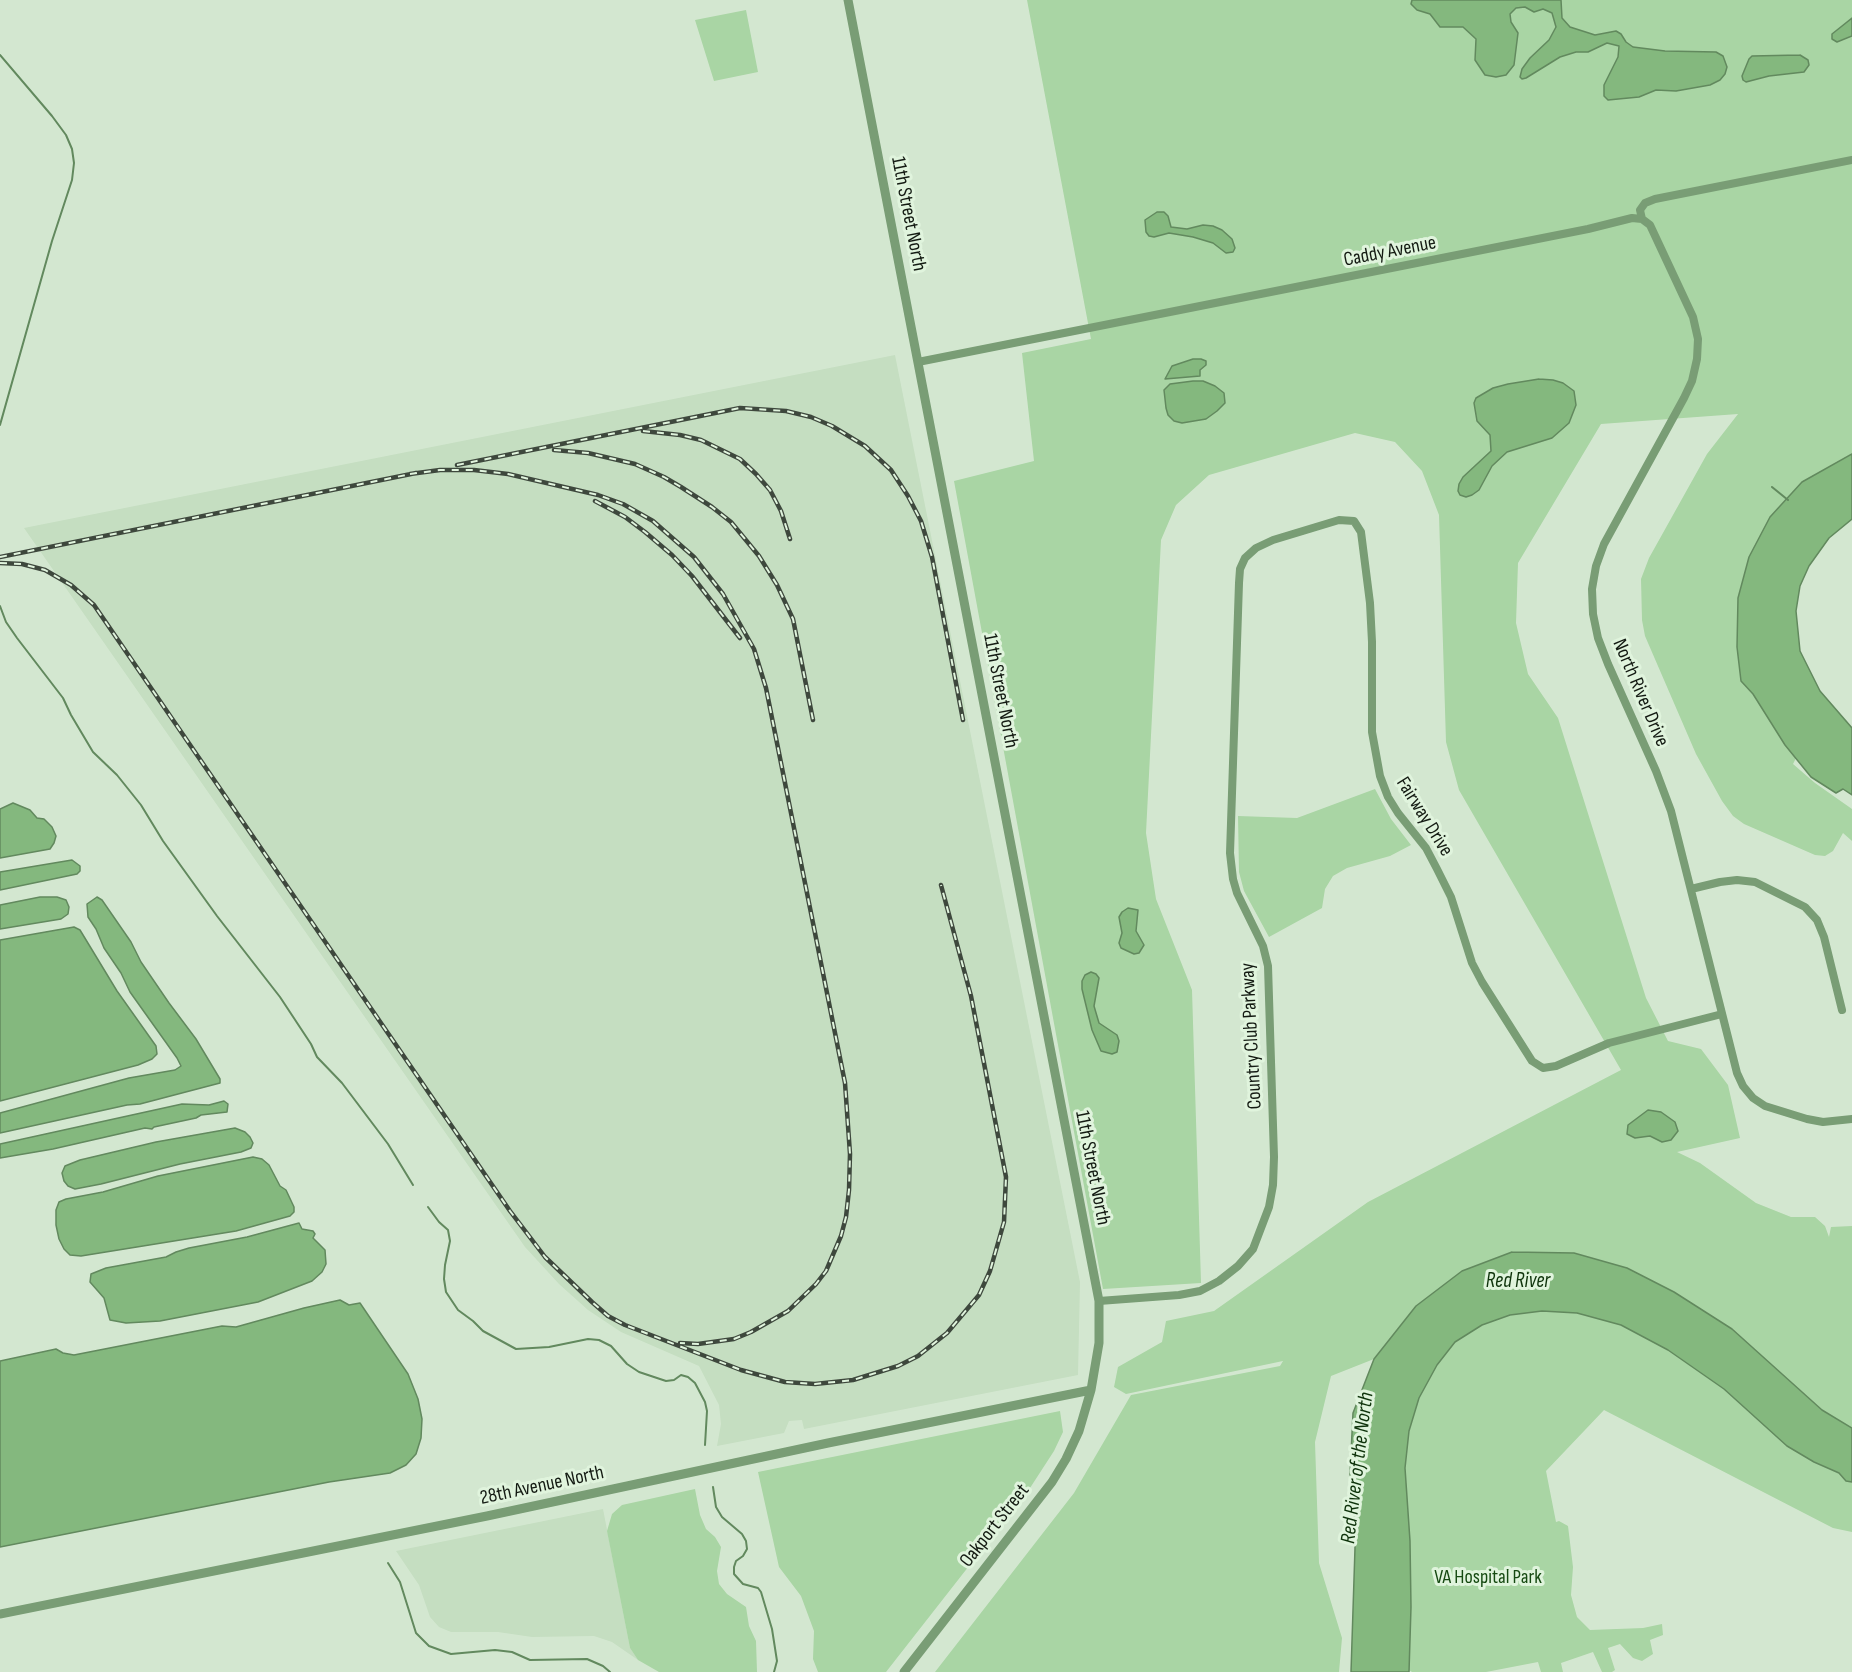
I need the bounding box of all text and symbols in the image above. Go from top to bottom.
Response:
street label: 11th Street North [885,155,931,273]
street label: Caddy Avenue [1342,231,1438,273]
street label: 11th Street North [977,632,1023,750]
street label: North River Drive [1607,636,1673,750]
street label: Fairway Drive [1390,773,1458,861]
street label: Country Club Parkway [1236,962,1268,1110]
street label: 11th Street North [1069,1109,1115,1227]
water label: Red River [1486,1269,1550,1295]
water label: Red River of the North [1336,1391,1380,1545]
street label: 28th Avenue North [478,1461,606,1511]
street label: Oakport Street [955,1480,1035,1572]
park label: VA Hospital Park [1434,1566,1542,1590]

